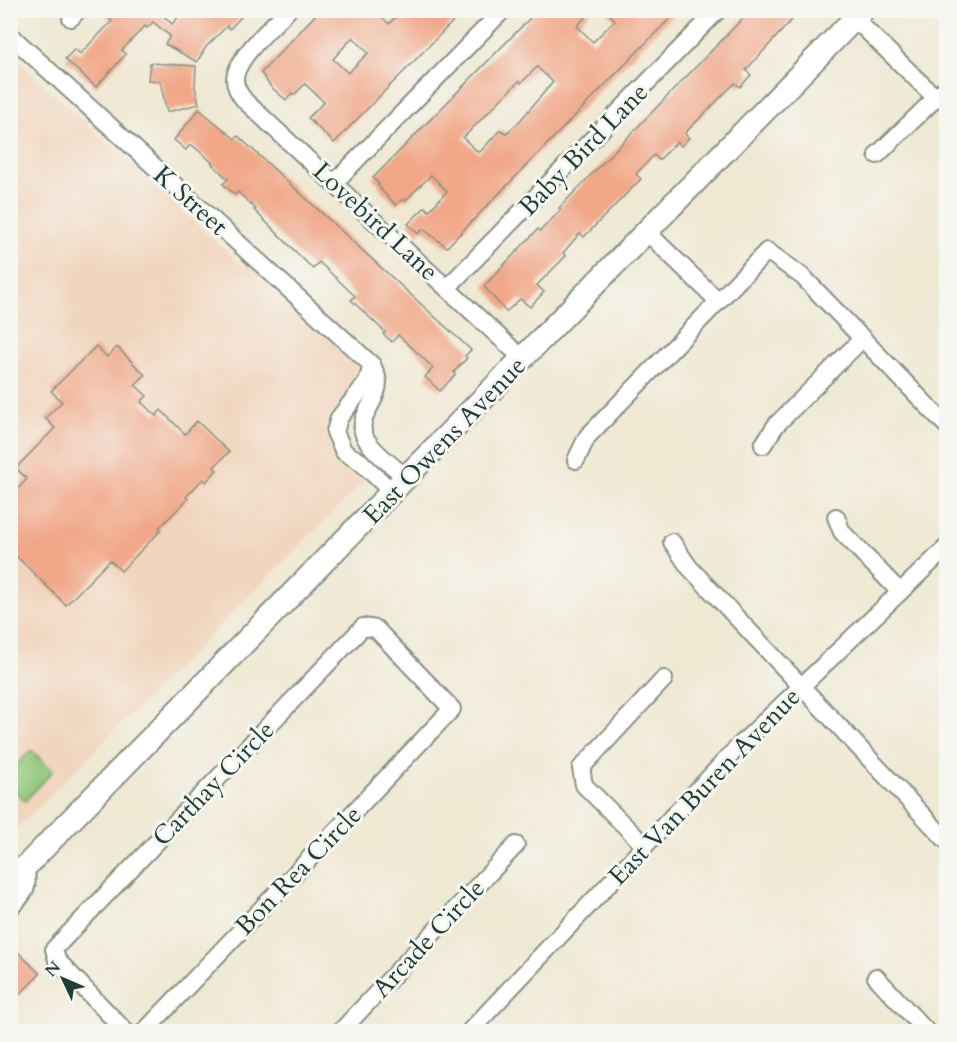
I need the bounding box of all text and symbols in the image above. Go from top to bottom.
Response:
street label: Baby Bird Lane [511,75,656,224]
street label: Lovebird Lane [305,154,446,289]
street label: K Street [146,158,235,243]
street label: East Owens Avenue [355,349,534,532]
street label: East Van Buren Avenue [601,680,808,893]
street label: Carthay Circle [145,713,282,854]
street label: Bon Rea Circle [227,798,369,943]
street label: Arcade Circle [364,871,493,1005]
north arrow [33,949,93,1009]
text: N [40,957,66,982]

